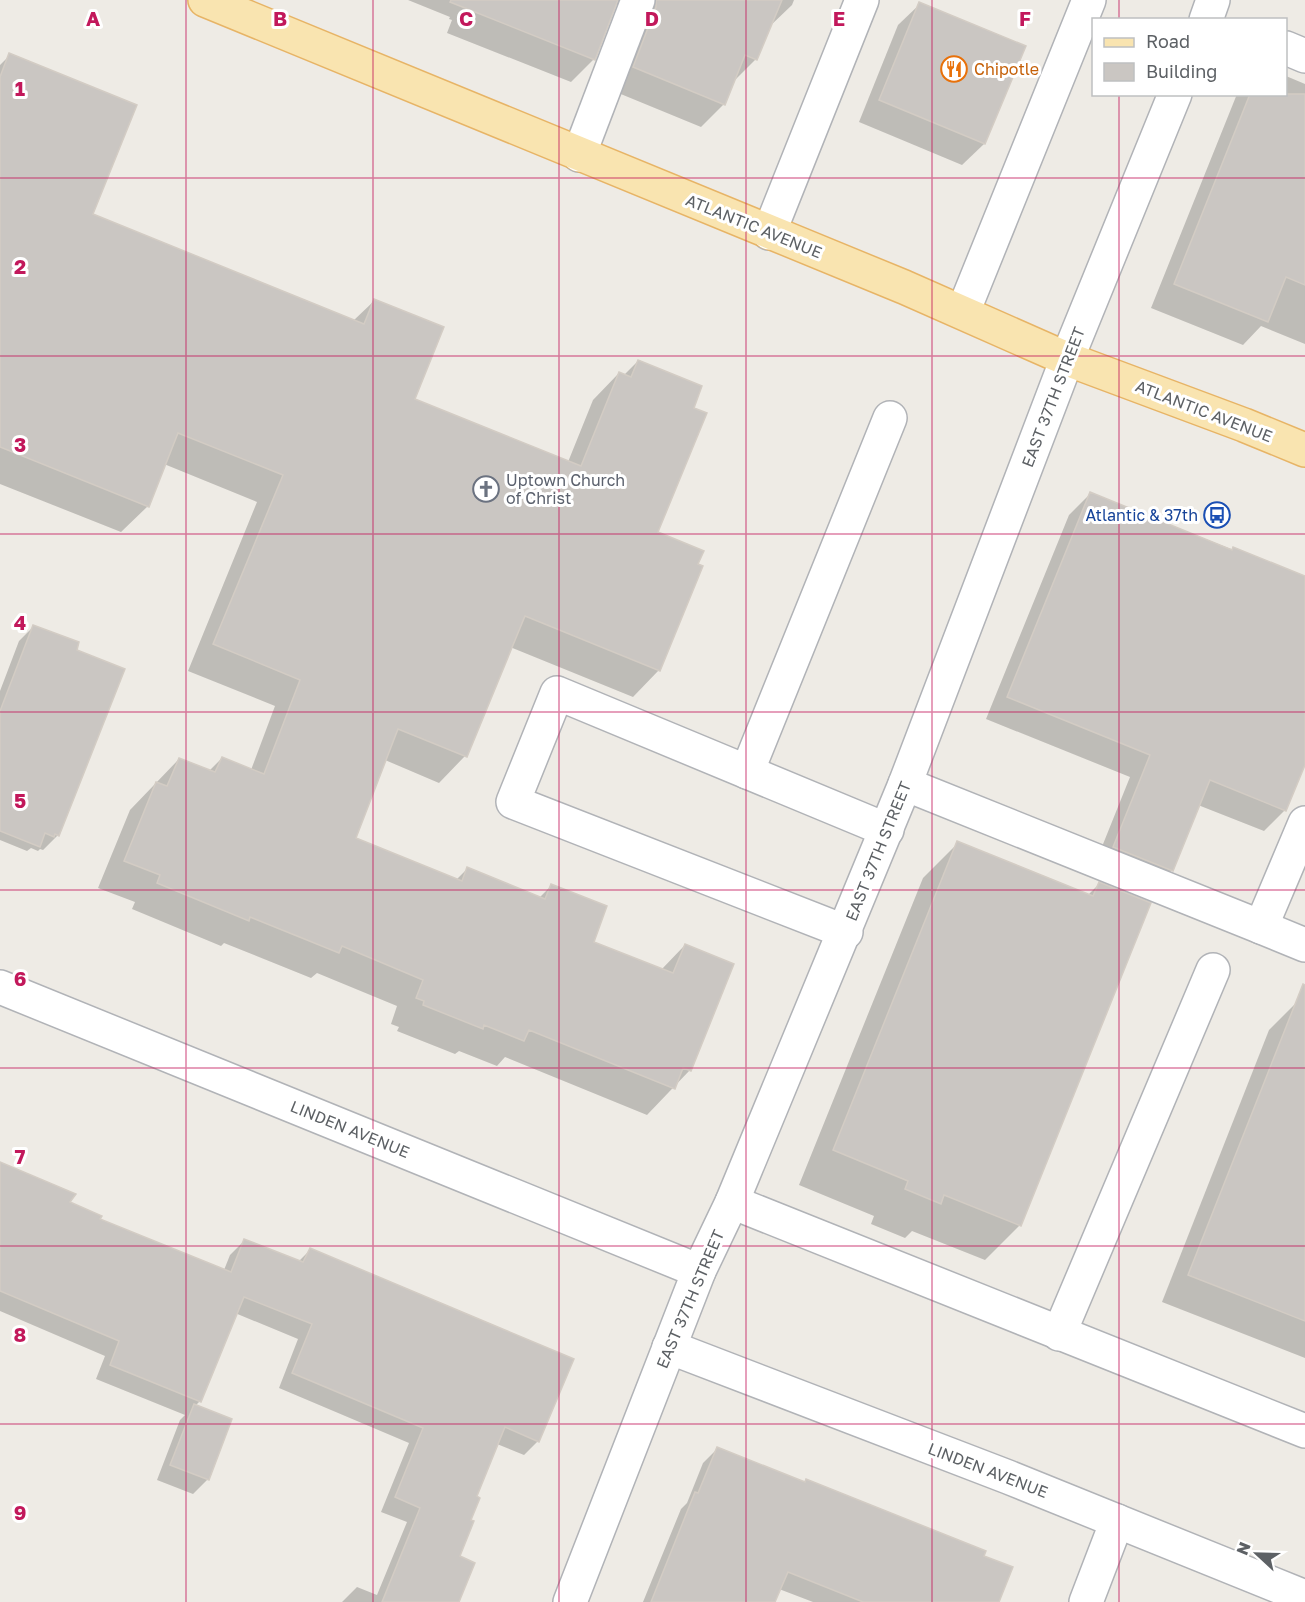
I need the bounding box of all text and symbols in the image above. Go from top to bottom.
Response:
text: A [86,6,100,30]
text: B [273,6,287,30]
text: C [459,6,473,30]
text: D [645,6,659,30]
text: E [833,6,845,30]
text: F [1019,6,1031,30]
legend [1092,18,1287,96]
text: Road [1146,30,1190,52]
restaurant icon: Chipotle [939,54,969,84]
place label: Chipotle [974,59,1039,79]
text: Building [1146,60,1217,82]
text: 1 [15,76,25,100]
street label: ATLANTIC AVENUE [683,190,825,262]
text: 2 [14,254,26,278]
street label: EAST 37TH STREET [1017,324,1089,470]
street label: ATLANTIC AVENUE [1133,376,1275,446]
text: 3 [14,432,26,456]
place label: Uptown Church of Christ [506,470,625,508]
church icon: Uptown Church of Christ [471,474,501,504]
bus stop icon: Atlantic & 37th [1202,500,1232,530]
place label: Atlantic & 37th [1085,505,1198,525]
text: 4 [14,610,26,634]
street label: EAST 37TH STREET [841,778,915,924]
text: 5 [14,788,26,812]
text: 6 [14,966,26,990]
street label: LINDEN AVENUE [287,1096,413,1162]
text: 7 [15,1144,26,1168]
street label: EAST 37TH STREET [652,1227,728,1371]
text: 8 [14,1322,26,1346]
street label: LINDEN AVENUE [925,1438,1051,1502]
text: 9 [14,1500,26,1524]
north arrow [1227,1524,1287,1584]
text: N [1232,1539,1255,1558]

